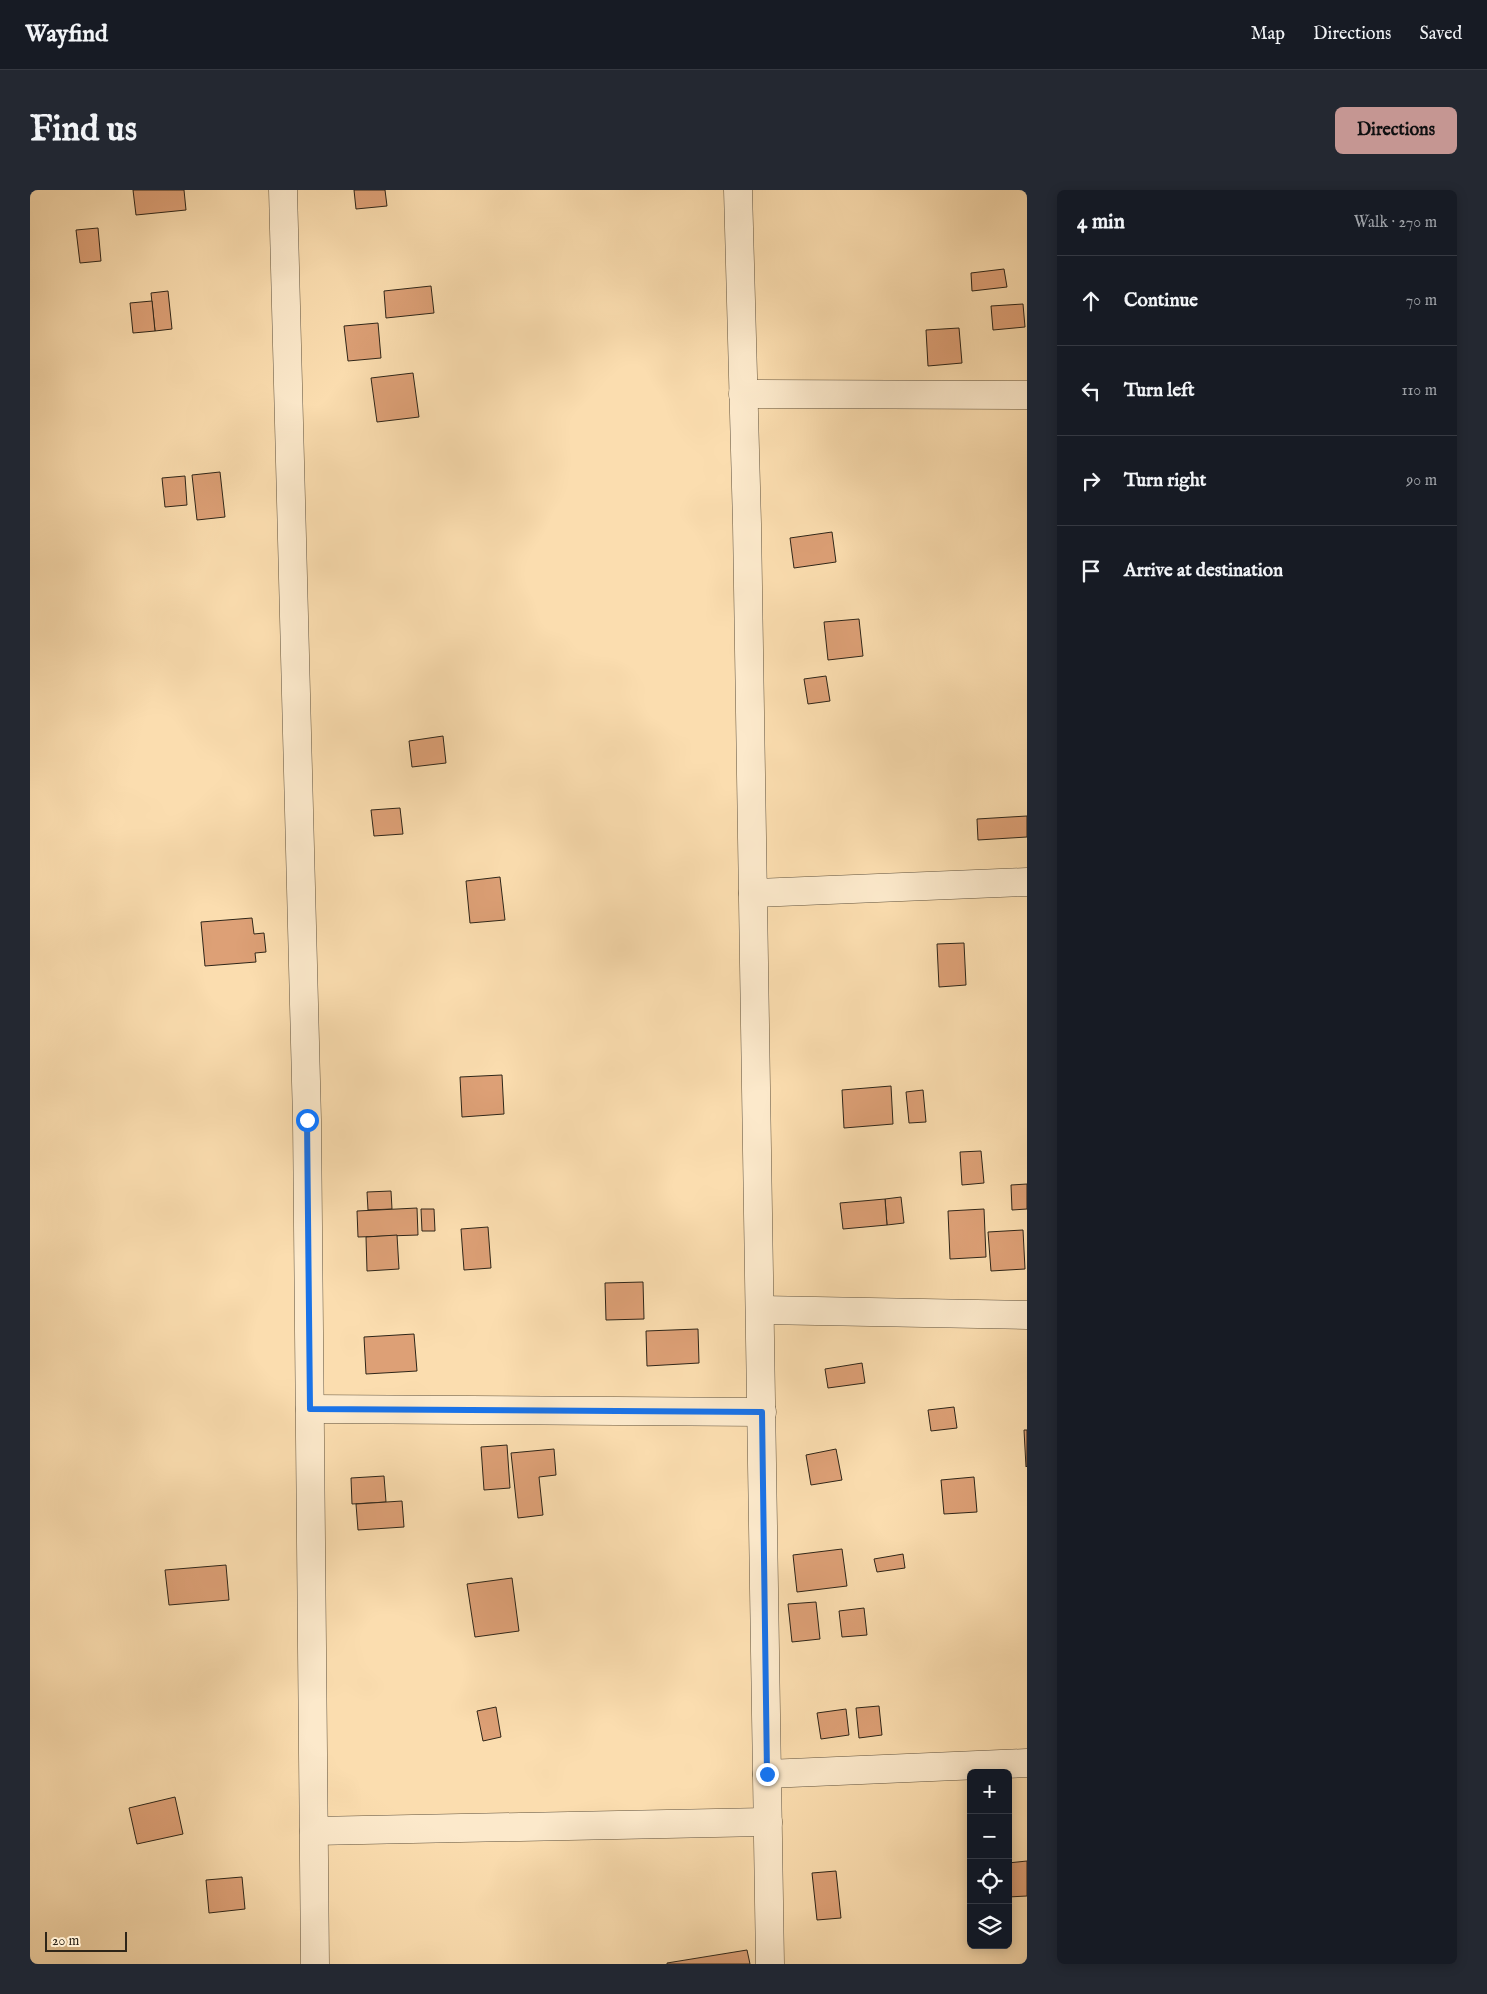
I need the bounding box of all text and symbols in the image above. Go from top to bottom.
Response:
text: Wayfind [25,19,108,50]
text: Map [1251,23,1285,46]
text: Directions [1313,23,1391,46]
text: Saved [1419,23,1462,46]
button: Directions [1335,107,1457,154]
text: Find us [30,108,137,153]
text: 4 min [1077,209,1125,236]
text: Walk · 270 m [1354,213,1437,233]
icon: ahead [1077,287,1105,315]
text: Continue [1124,289,1198,313]
text: 70 m [1406,291,1437,311]
icon: left [1077,377,1105,405]
text: Turn left [1124,379,1195,403]
text: 110 m [1401,381,1437,401]
icon: right [1077,467,1105,495]
text: Turn right [1124,469,1206,493]
text: 90 m [1406,471,1437,491]
icon: arrive [1077,557,1105,585]
text: Arrive at destination [1124,559,1283,583]
route start [296,1109,319,1132]
route end [756,1763,779,1786]
map controls [967,1769,1012,1949]
button: + [967,1769,1012,1814]
button: − [967,1814,1012,1859]
button: locate [967,1859,1012,1904]
button: layers [967,1904,1012,1949]
scale bar [45,1929,128,1952]
text: 20 m [52,1932,79,1950]

